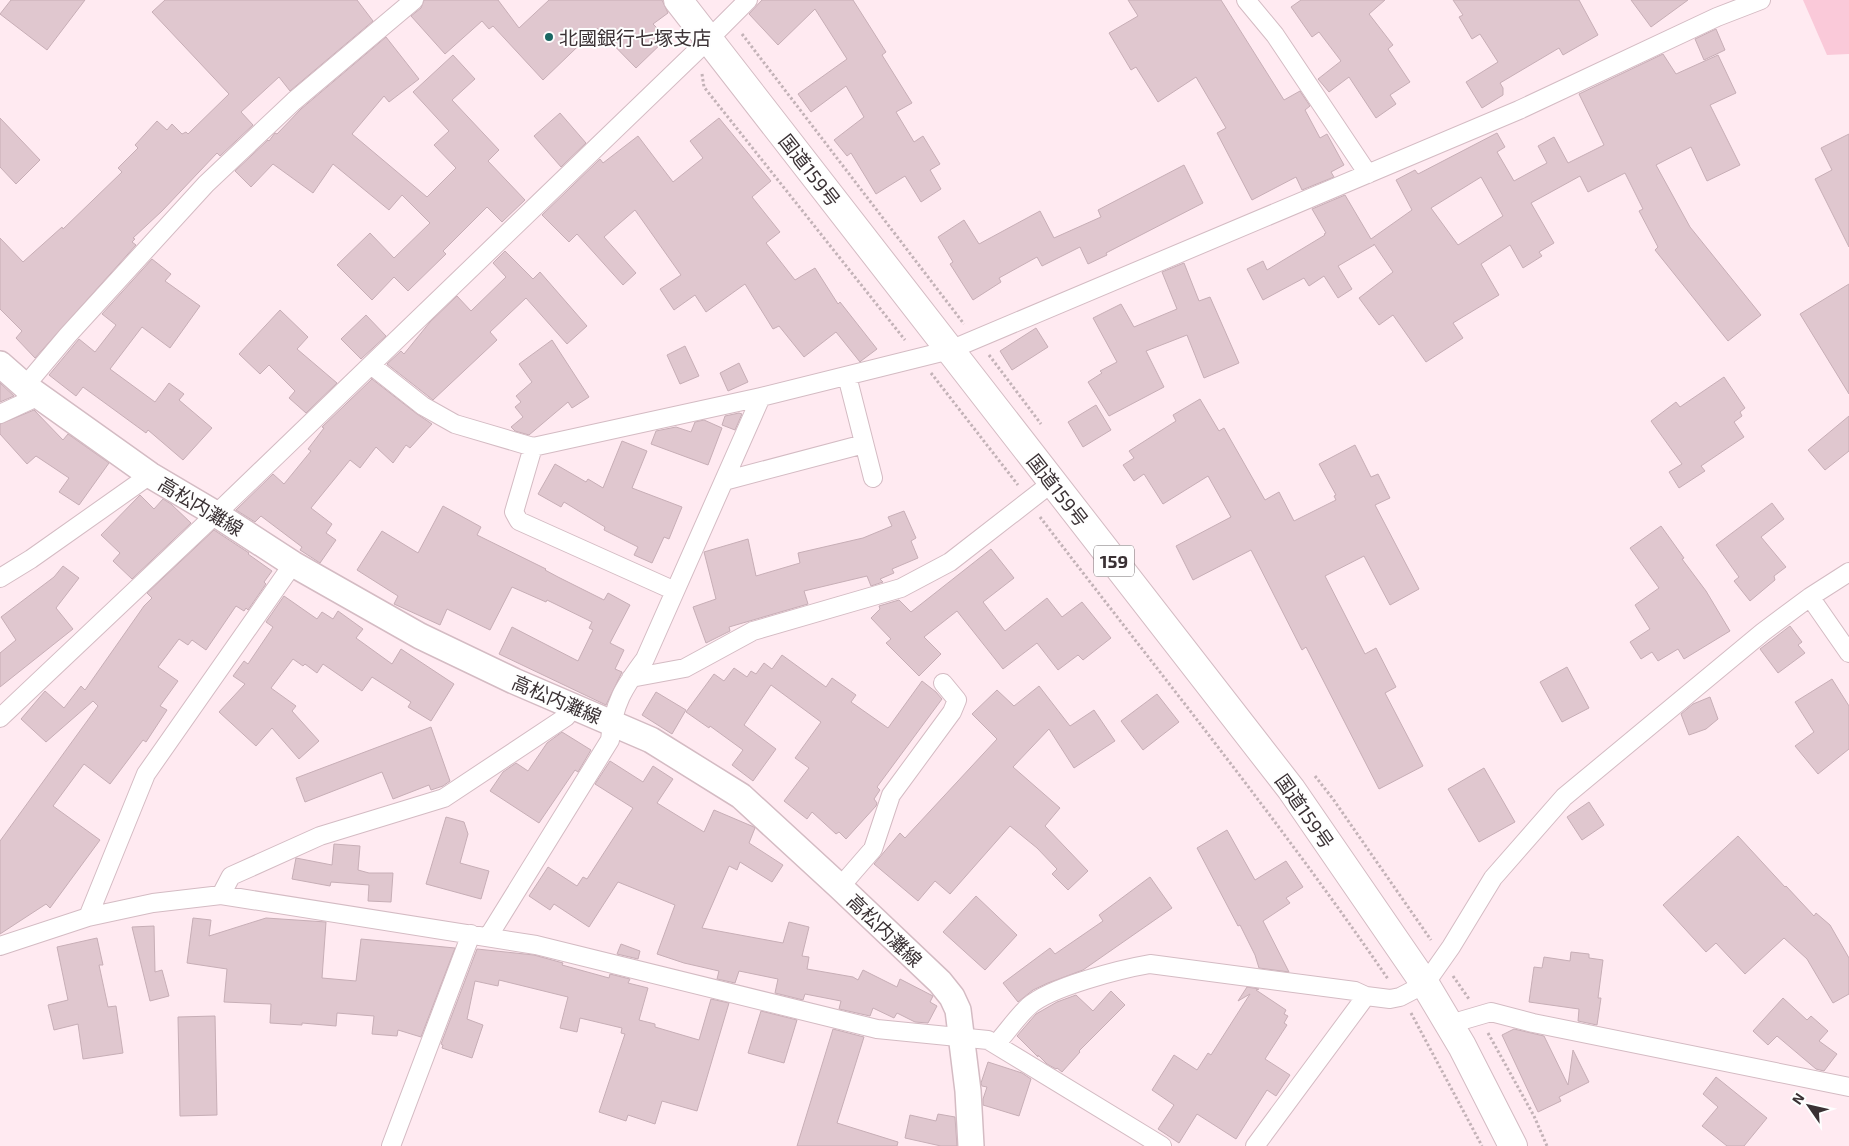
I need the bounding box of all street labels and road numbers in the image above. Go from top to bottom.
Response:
street label: 国道159号 [775,129,845,211]
street label: 国道159号 [1023,449,1093,531]
street label: 高松内灘線 [154,472,248,540]
road number: 159 [1094,546,1134,576]
street label: 高松内灘線 [509,670,605,728]
street label: 国道159号 [1271,769,1339,853]
street label: 高松内灘線 [843,889,927,971]

